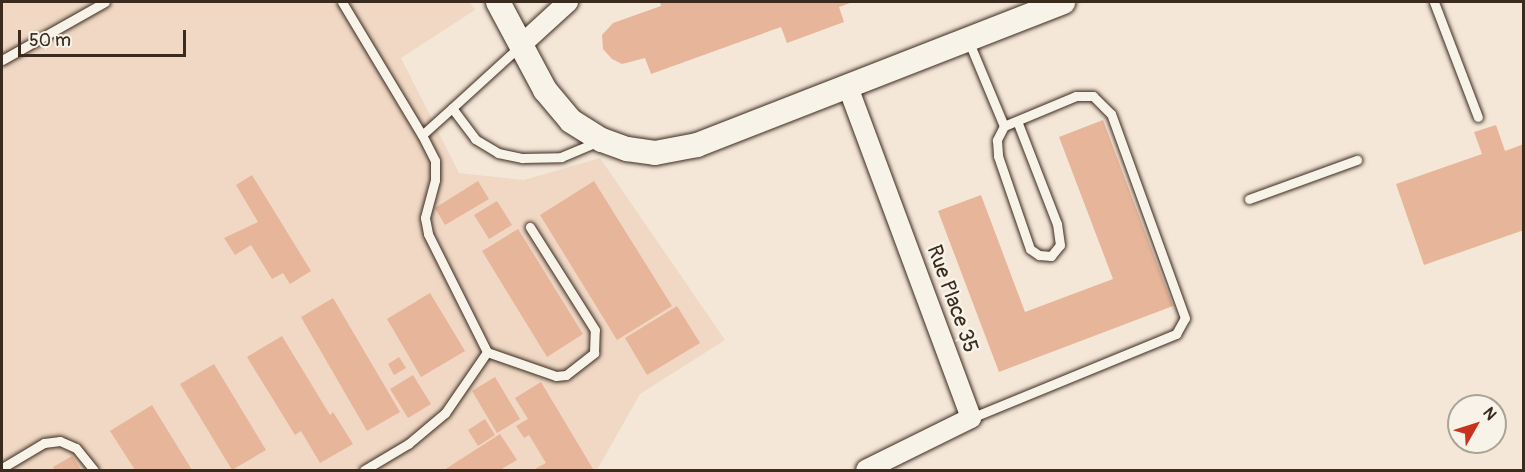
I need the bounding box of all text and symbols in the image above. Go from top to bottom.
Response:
scale bar [21,18,189,56]
text: 50 m [29,29,71,52]
street label: Rue Place 35 [921,242,983,356]
north arrow [1447,394,1507,454]
text: N [1478,403,1501,424]

